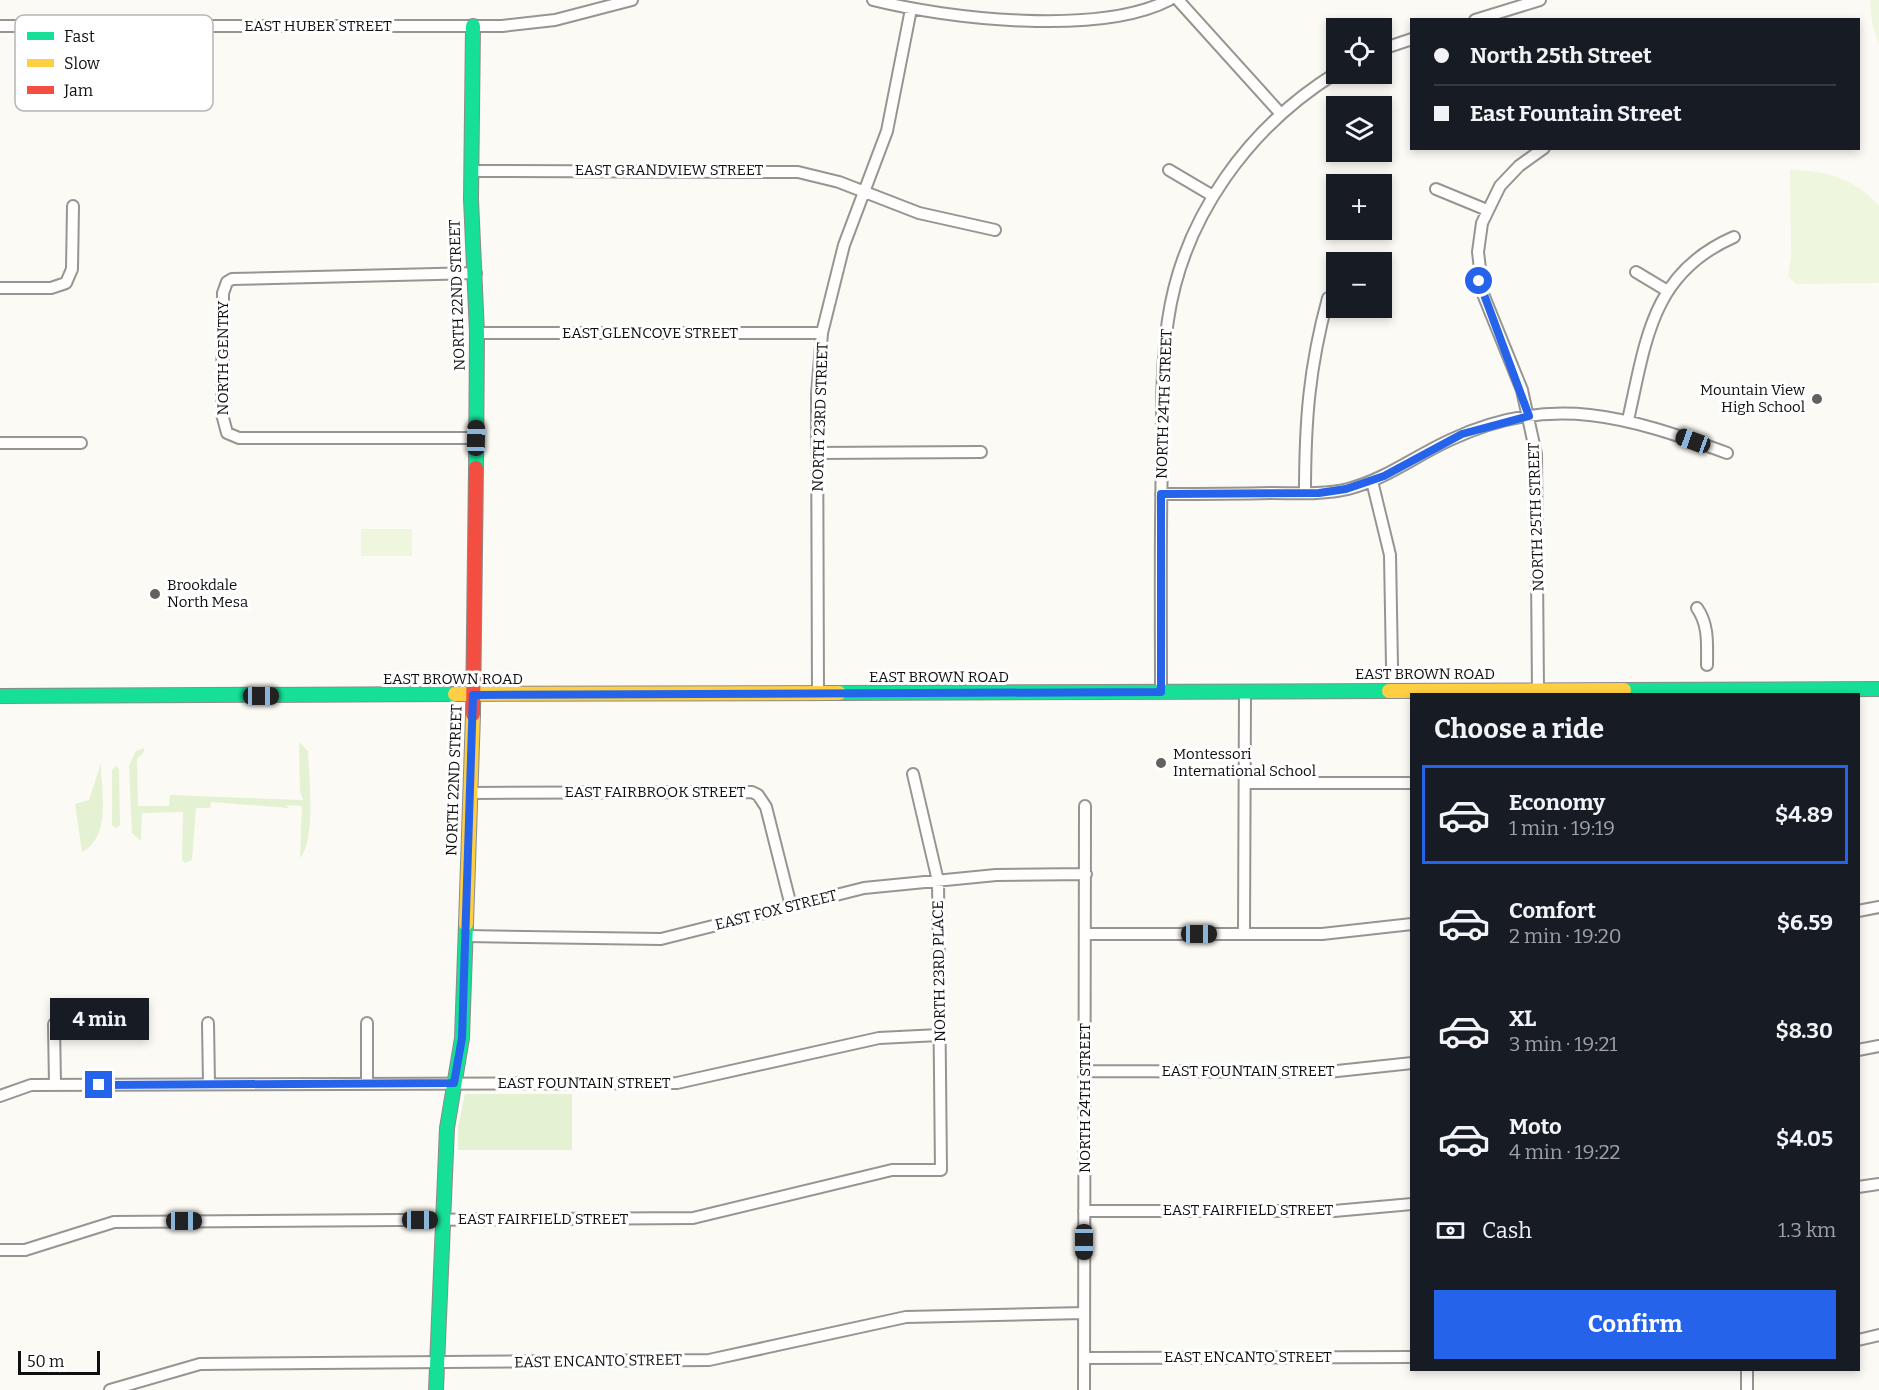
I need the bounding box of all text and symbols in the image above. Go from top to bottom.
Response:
legend [15,15,213,111]
street label: EAST HUBER STREET [244,17,392,35]
map controls [1326,18,1392,318]
button: locate [1326,18,1392,84]
text: Fast [64,27,95,46]
text: North 25th Street [1470,42,1652,69]
text: Slow [64,54,100,73]
text: Jam [63,81,93,100]
button: layers [1326,96,1392,162]
text: East Fountain Street [1470,100,1682,127]
street label: EAST GRANDVIEW STREET [575,161,763,179]
button: + [1326,174,1392,240]
street label: NORTH 22ND STREET [445,219,469,371]
button: − [1326,252,1392,318]
route start [1465,267,1492,294]
street label: NORTH GENTRY [214,300,232,415]
street label: EAST GLENCOVE STREET [562,324,738,342]
street label: NORTH 24TH STREET [1152,329,1176,479]
street label: NORTH 23RD STREET [808,342,832,492]
place label: Mountain View High School [1700,381,1806,416]
marker: Mountain View High School [1810,392,1824,406]
car [467,420,485,456]
car [1673,426,1713,456]
street label: NORTH 25TH STREET [1524,442,1548,592]
place label: Brookdale North Mesa [167,576,248,611]
marker: Brookdale North Mesa [148,587,162,601]
street label: EAST BROWN ROAD [1355,665,1495,683]
street label: EAST BROWN ROAD [869,668,1009,686]
street label: EAST BROWN ROAD [383,670,523,688]
car [243,687,279,705]
street label: NORTH 22ND STREET [442,704,466,856]
text: Choose a ride [1434,713,1604,745]
place label: Montessori International School [1173,745,1316,780]
marker: Montessori International School [1154,756,1168,770]
street label: EAST FAIRBROOK STREET [565,783,746,801]
icon: car [1437,788,1491,842]
text: Economy [1509,789,1605,816]
text: $4.89 [1775,801,1833,828]
text: 1 min · 19:19 [1509,816,1615,840]
street label: EAST FOX STREET [713,886,839,934]
icon: car [1437,896,1491,950]
text: Comfort [1509,897,1596,924]
street label: NORTH 23RD PLACE [929,900,949,1042]
text: $6.59 [1777,909,1833,936]
text: 2 min · 19:20 [1509,924,1622,948]
car [1181,925,1217,943]
callout: 4 min [50,998,148,1040]
icon: car [1437,1004,1491,1058]
text: XL [1509,1005,1536,1032]
text: 4 min [72,1007,127,1031]
text: $8.30 [1775,1017,1833,1044]
street label: NORTH 24TH STREET [1076,1023,1094,1173]
text: 3 min · 19:21 [1509,1032,1617,1056]
street label: EAST FOUNTAIN STREET [1161,1062,1335,1080]
route end [85,1071,112,1098]
street label: EAST FOUNTAIN STREET [497,1074,671,1092]
icon: car [1437,1112,1491,1166]
text: Moto [1509,1113,1562,1140]
text: $4.05 [1776,1125,1833,1152]
text: 4 min · 19:22 [1509,1140,1620,1164]
street label: EAST FAIRFIELD STREET [1163,1201,1334,1219]
street label: EAST FAIRFIELD STREET [458,1210,629,1228]
car [402,1211,438,1229]
car [166,1212,202,1230]
icon: cash [1434,1214,1467,1247]
text: Cash [1482,1217,1532,1244]
text: 1.3 km [1778,1218,1836,1242]
car [1075,1224,1093,1260]
button: Confirm [1434,1290,1836,1359]
scale bar [18,1348,100,1376]
street label: EAST ENCANTO STREET [1164,1348,1332,1366]
street label: EAST ENCANTO STREET [514,1351,682,1371]
text: 50 m [27,1352,64,1371]

